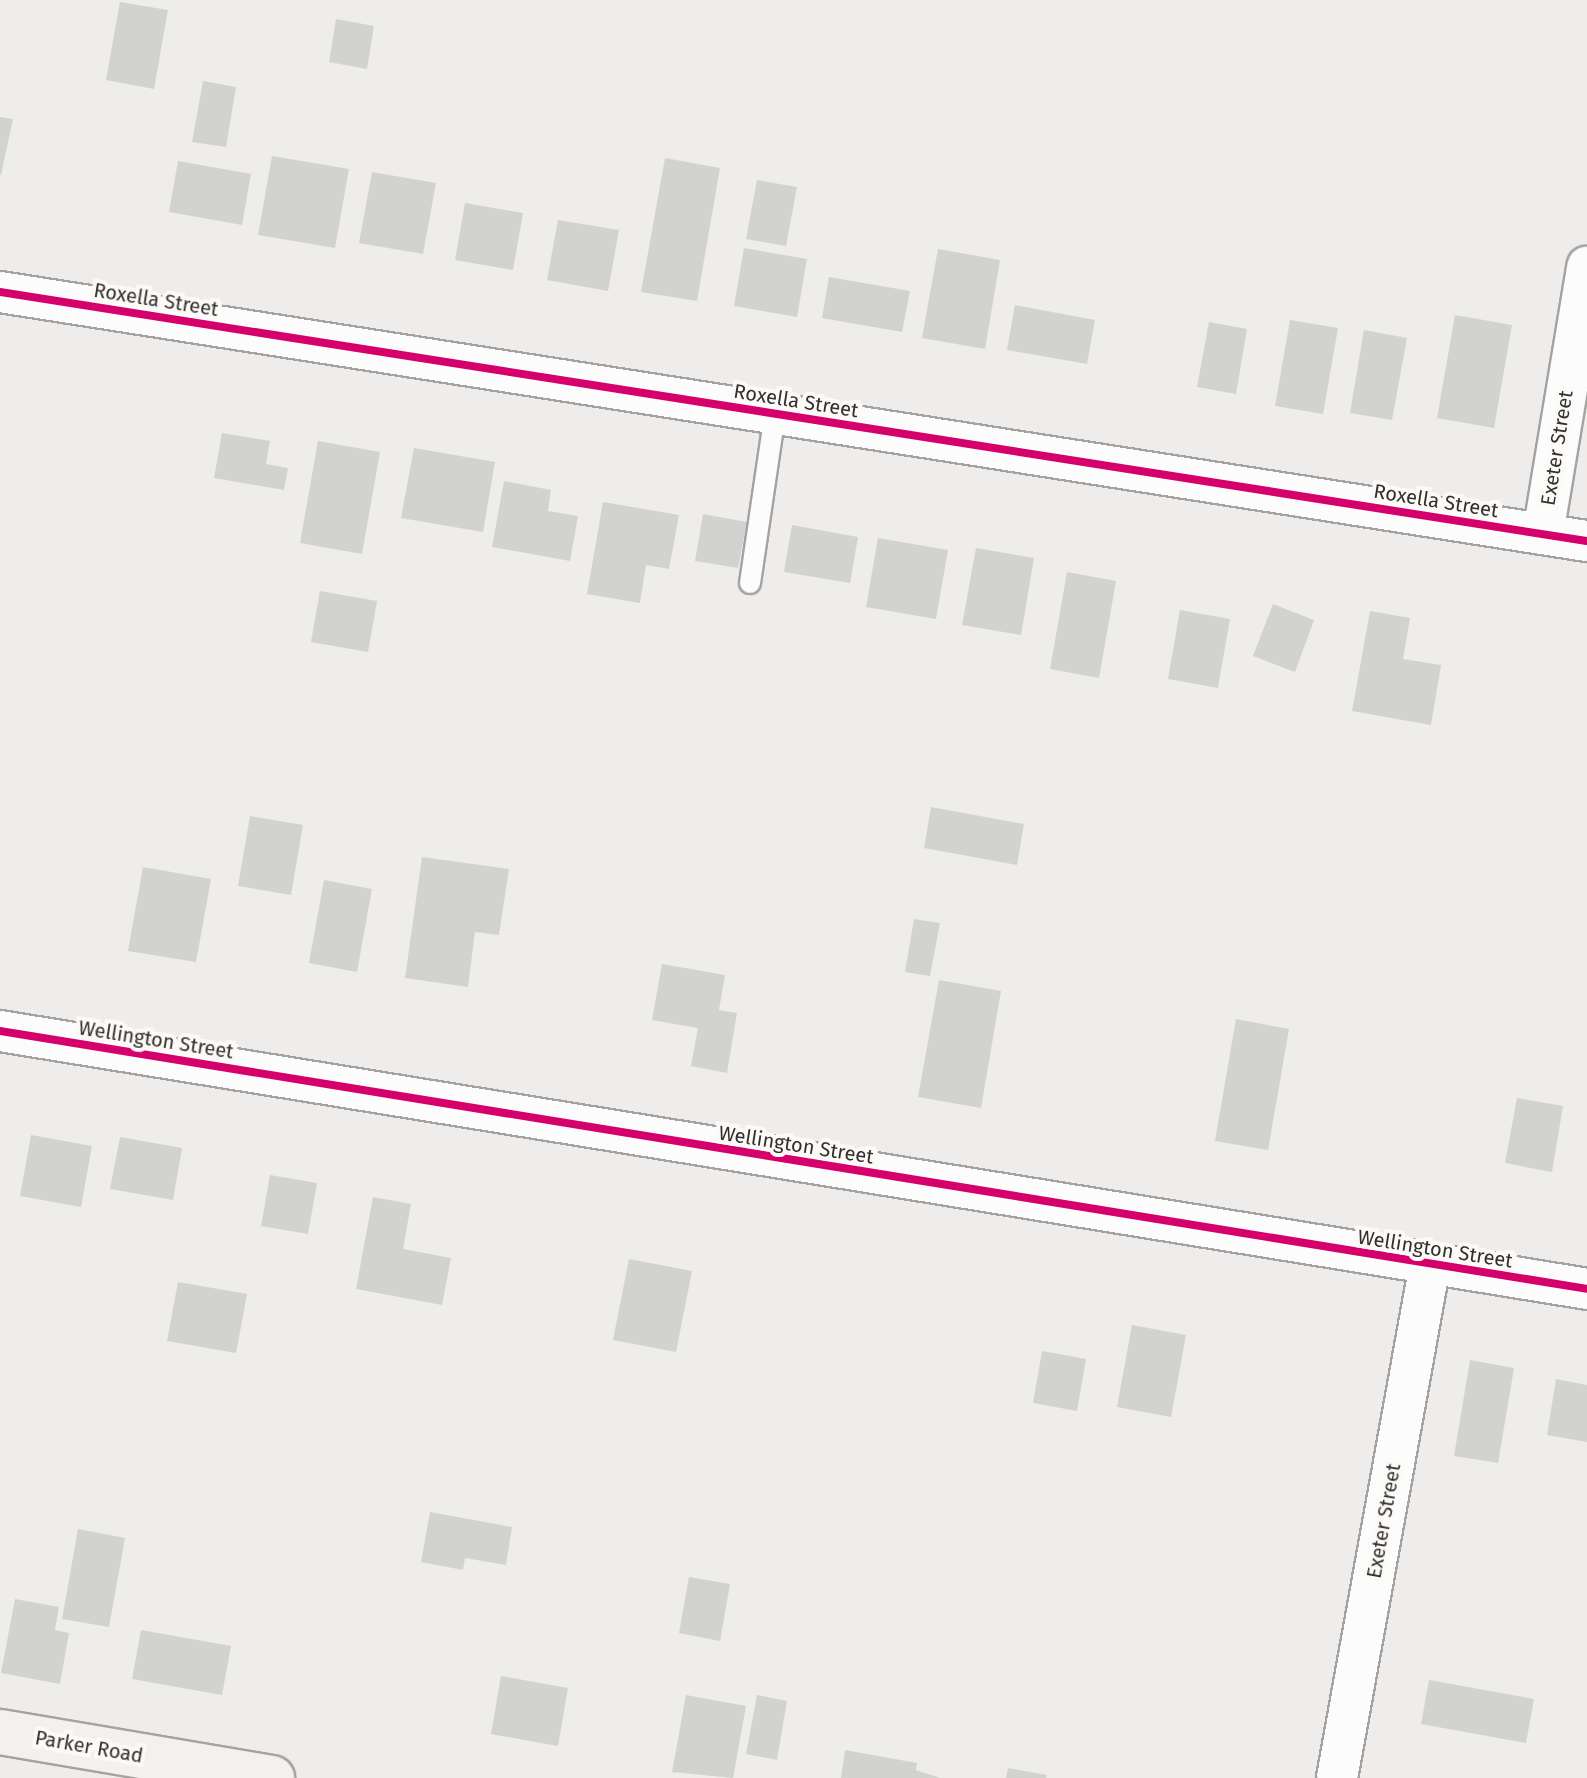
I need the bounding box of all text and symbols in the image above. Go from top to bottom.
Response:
street label: Roxella Street [92,278,220,322]
street label: Roxella Street [732,379,860,423]
street label: Exeter Street [1536,389,1578,507]
street label: Roxella Street [1372,479,1500,523]
street label: Wellington Street [77,1016,235,1064]
street label: Wellington Street [717,1121,875,1169]
street label: Wellington Street [1356,1225,1514,1273]
street label: Exeter Street [1362,1462,1406,1580]
street label: Parker Road [33,1726,145,1768]

